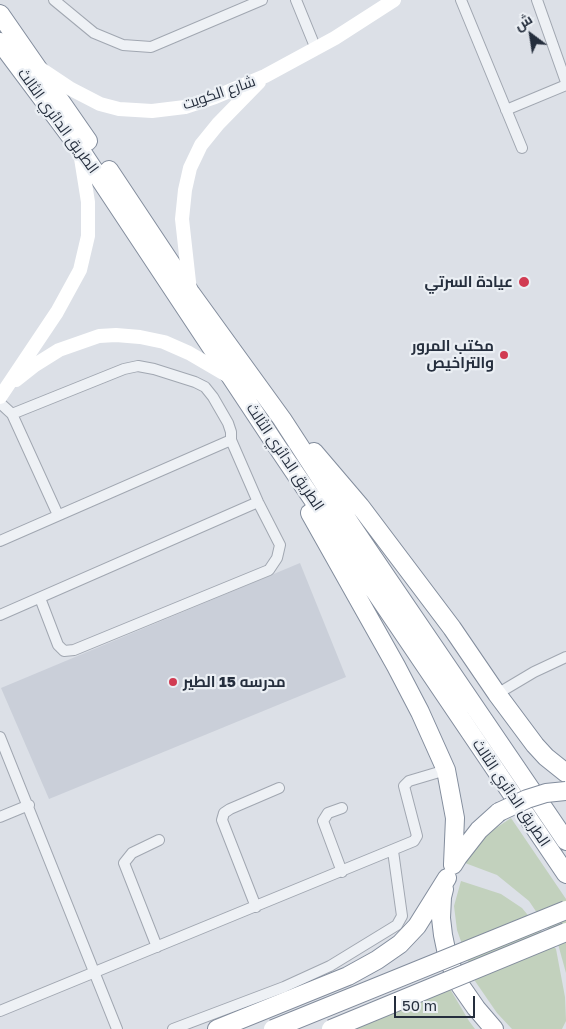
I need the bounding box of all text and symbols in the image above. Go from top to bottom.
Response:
north arrow [506,10,556,60]
text: ش [511,10,535,34]
street label: الطريق الدائري الثالث [14,65,102,177]
street label: شارع الكويت [180,72,258,114]
place label: عيادة السرتي [424,273,513,291]
marker: عيادة السرتي [517,275,531,289]
place label: مكتب المرور والتراخيص [411,337,494,372]
marker: مكتب المرور والتراخيص [498,349,510,361]
street label: الطريق الدائري الثالث [242,400,328,514]
place label: مدرسه 15 الطير [183,673,286,691]
marker: مدرسه 15 الطير [167,676,179,688]
street label: الطريق الدائري الثالث [468,736,554,850]
scale bar [396,986,477,1018]
text: 50 m [402,996,437,1014]

